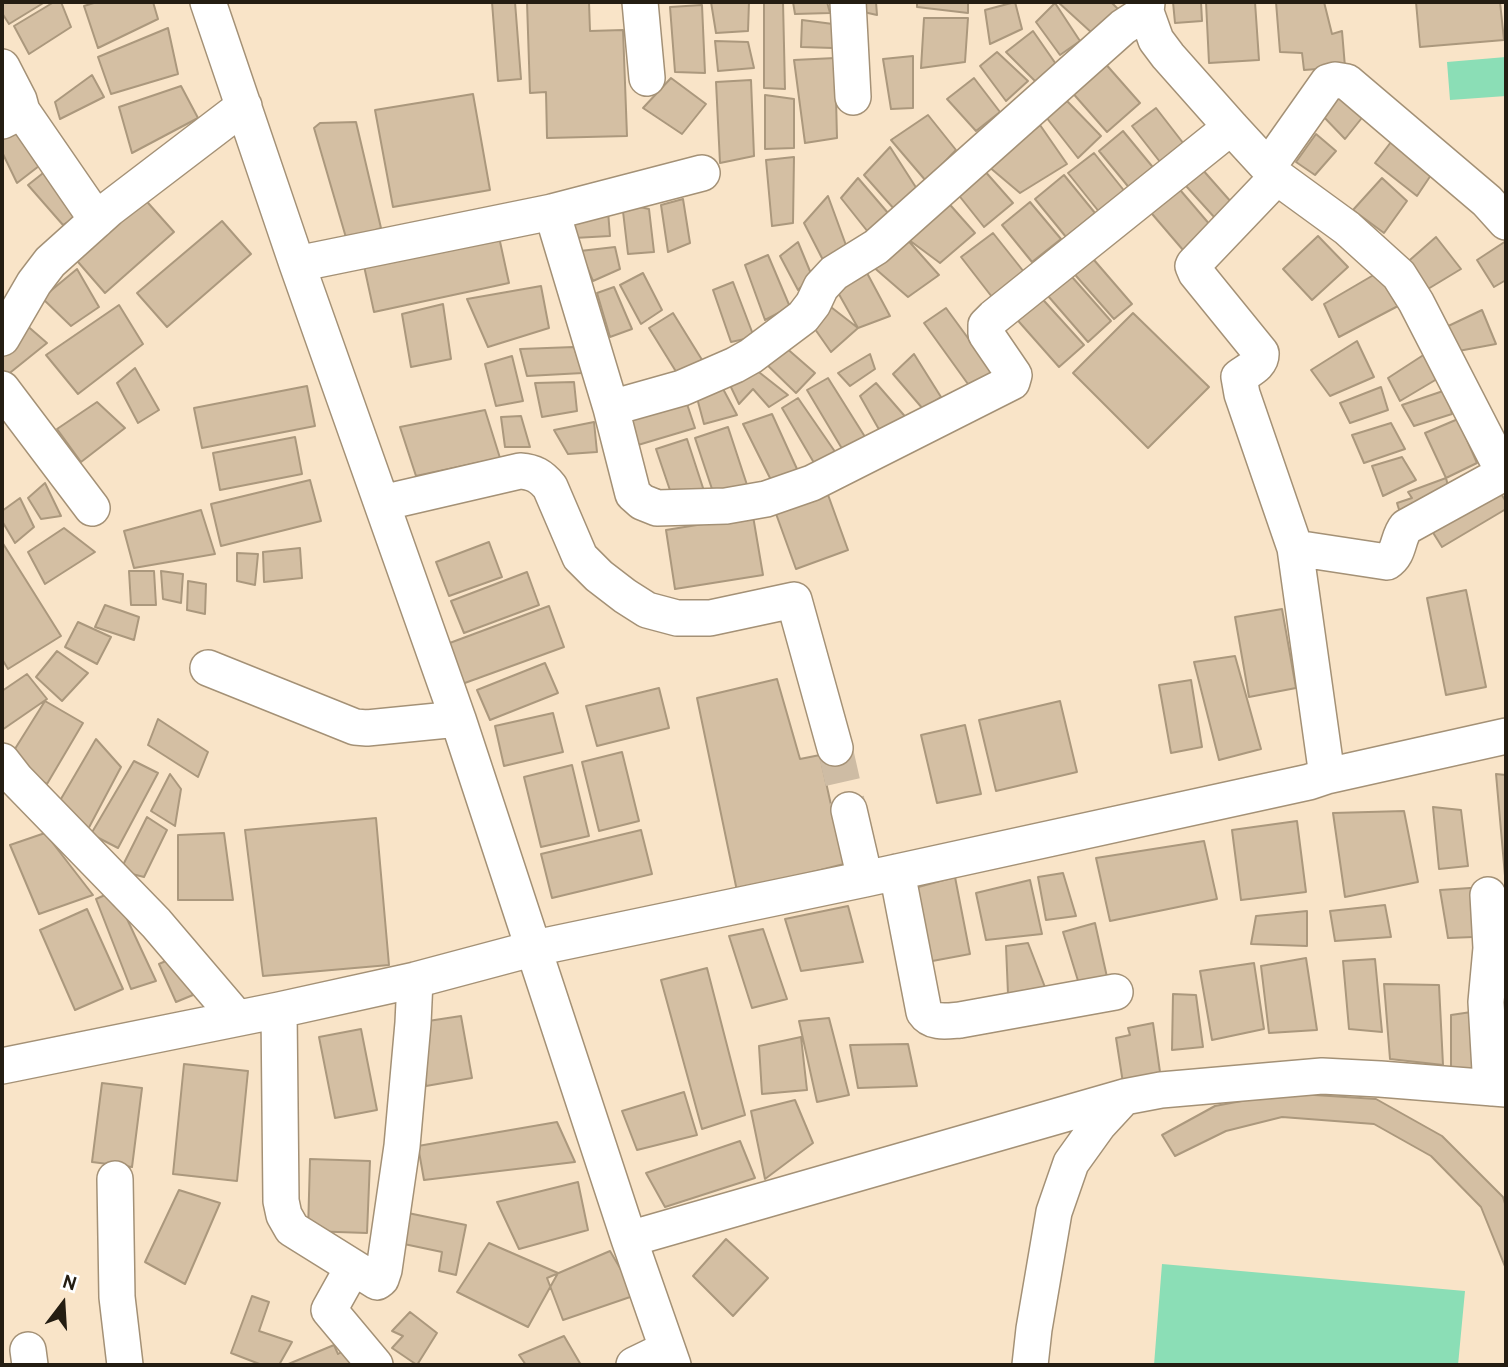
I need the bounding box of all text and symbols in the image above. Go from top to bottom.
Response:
north arrow [28,1269,98,1339]
text: N [59,1270,79,1297]

